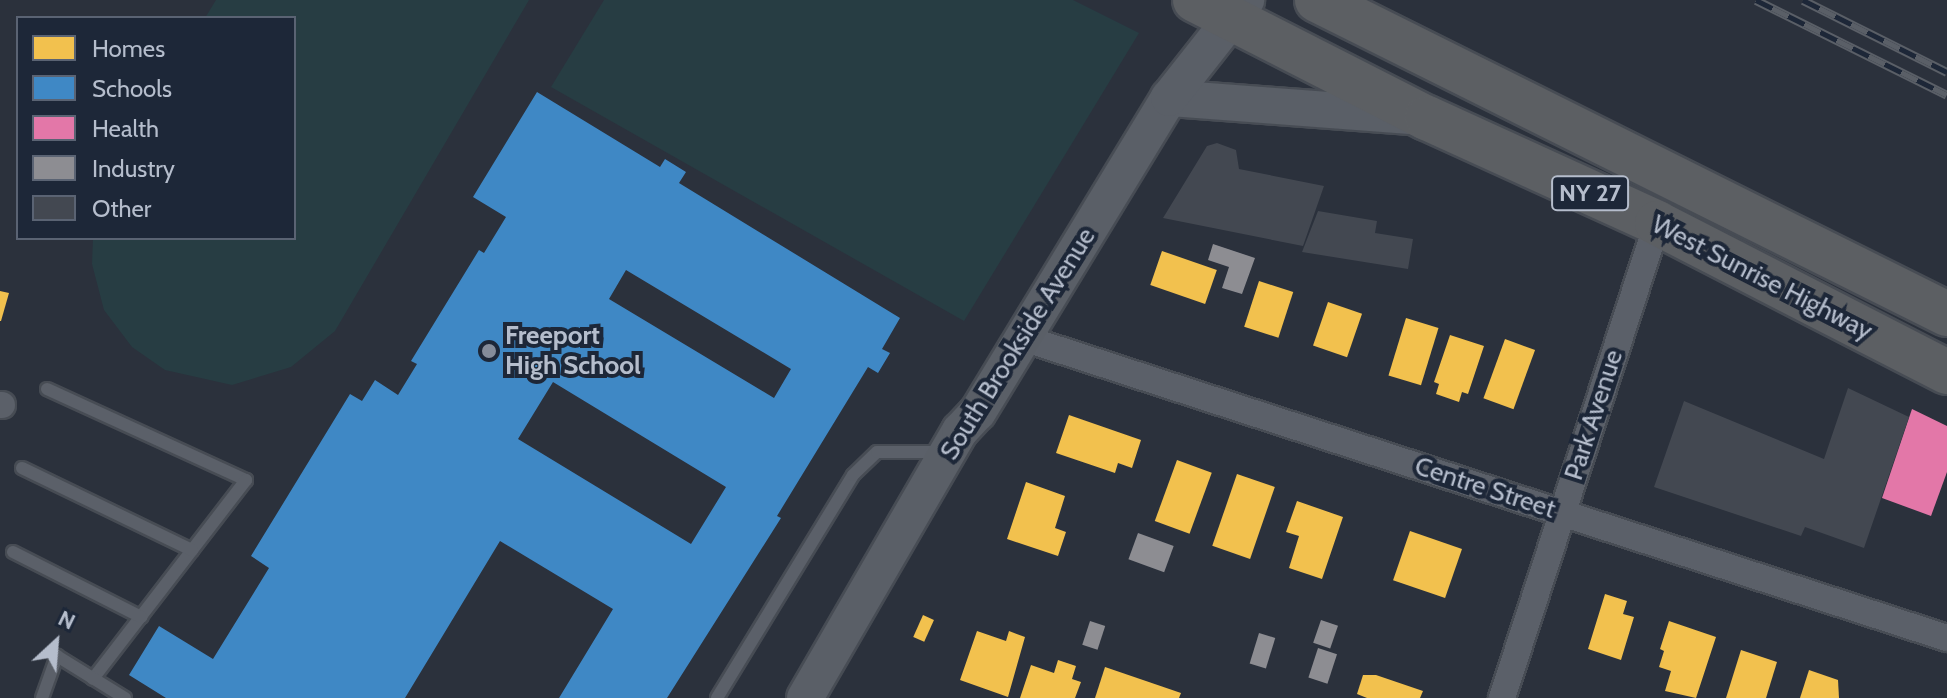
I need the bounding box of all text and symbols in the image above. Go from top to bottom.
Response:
legend [16,16,296,240]
text: Homes [92,34,165,63]
text: Schools [92,74,172,103]
text: Health [92,114,159,143]
text: Industry [92,154,175,183]
road number: NY 27 [1550,173,1630,213]
text: Other [92,194,151,223]
street label: West Sunrise Highway [1646,209,1878,347]
street label: South Brookside Avenue [934,222,1102,466]
place label: Freeport High School [505,320,641,382]
marker: Freeport High School [480,342,498,360]
street label: Park Avenue [1558,346,1630,484]
street label: Centre Street [1411,451,1559,525]
north arrow [16,602,96,682]
text: N [54,604,80,636]

